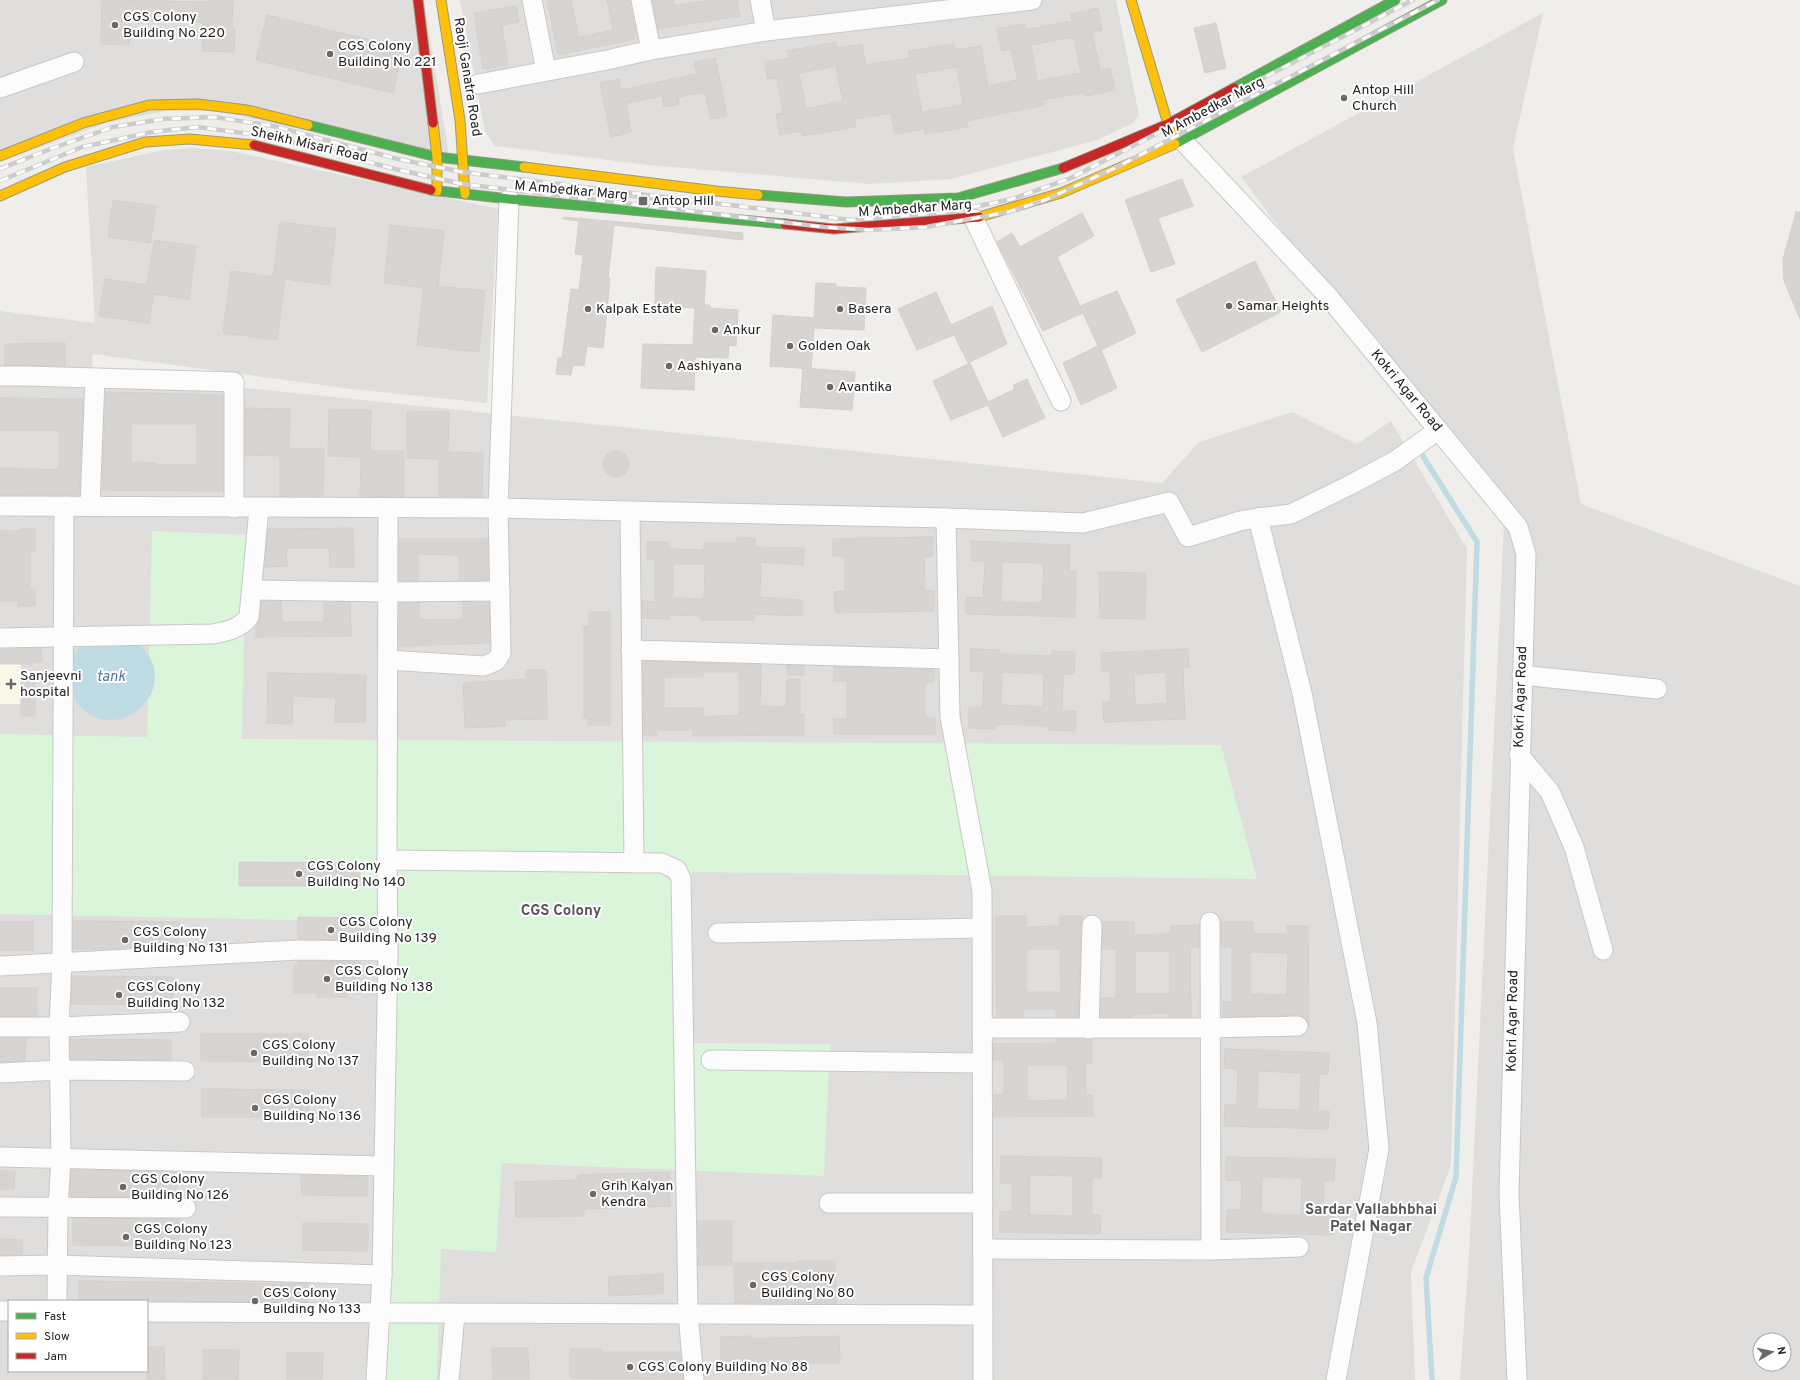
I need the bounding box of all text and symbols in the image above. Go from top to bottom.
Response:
place label: CGS Colony Building No 220 [123,9,225,42]
street label: Raoji Ganatra Road [449,16,485,138]
marker: CGS Colony Building No 220 [110,20,120,30]
place label: CGS Colony Building No 221 [338,38,436,71]
marker: CGS Colony Building No 221 [325,49,335,59]
street label: M Ambedkar Marg [1159,74,1267,142]
place label: Antop Hill Church [1352,82,1414,115]
marker: Antop Hill Church [1339,93,1349,103]
street label: Sheikh Misari Road [249,123,369,167]
street label: M Ambedkar Marg [514,178,628,204]
place label: Antop Hill [652,193,714,210]
marker: Antop Hill [637,195,649,207]
street label: M Ambedkar Marg [858,197,972,221]
place label: Samar Heights [1237,298,1329,315]
place label: Kalpak Estate [596,301,682,318]
place label: Basera [848,301,891,318]
marker: Samar Heights [1224,301,1234,311]
marker: Kalpak Estate [583,304,593,314]
marker: Basera [835,304,845,314]
place label: Ankur [723,322,762,339]
marker: Ankur [710,325,720,335]
place label: Golden Oak [798,338,871,355]
marker: Golden Oak [785,341,795,351]
street label: Kokri Agar Road [1367,346,1445,436]
place label: Aashiyana [677,358,742,375]
marker: Aashiyana [664,361,674,371]
place label: Avantika [838,379,892,396]
marker: Avantika [825,382,835,392]
street label: Kokri Agar Road [1511,646,1531,748]
place label: Sanjeevni hospital [20,668,82,701]
water label: tank [97,668,126,687]
marker: Sanjeevni hospital [5,678,17,690]
place label: CGS Colony Building No 140 [307,858,406,891]
marker: CGS Colony Building No 140 [294,869,304,879]
district label: CGS Colony [521,902,602,921]
place label: CGS Colony Building No 139 [339,914,437,947]
place label: CGS Colony Building No 131 [133,924,228,957]
marker: CGS Colony Building No 139 [326,925,336,935]
marker: CGS Colony Building No 131 [120,935,130,945]
place label: CGS Colony Building No 138 [335,963,433,996]
street label: Kokri Agar Road [1504,970,1522,1072]
marker: CGS Colony Building No 138 [322,974,332,984]
place label: CGS Colony Building No 132 [127,979,225,1012]
marker: CGS Colony Building No 132 [114,990,124,1000]
place label: CGS Colony Building No 137 [262,1037,359,1070]
marker: CGS Colony Building No 137 [249,1048,259,1058]
place label: CGS Colony Building No 136 [263,1092,361,1125]
marker: CGS Colony Building No 136 [250,1103,260,1113]
place label: CGS Colony Building No 126 [131,1171,229,1204]
place label: Grih Kalyan Kendra [601,1178,673,1211]
marker: CGS Colony Building No 126 [118,1182,128,1192]
marker: Grih Kalyan Kendra [588,1189,598,1199]
district label: Sardar Vallabhbhai Patel Nagar [1305,1201,1437,1237]
place label: CGS Colony Building No 123 [134,1221,232,1254]
marker: CGS Colony Building No 123 [121,1232,131,1242]
place label: CGS Colony Building No 80 [761,1269,854,1302]
marker: CGS Colony Building No 80 [748,1280,758,1290]
place label: CGS Colony Building No 133 [263,1285,361,1318]
marker: CGS Colony Building No 133 [250,1296,260,1306]
legend [8,1300,148,1372]
text: Fast [44,1309,66,1325]
text: Slow [44,1329,70,1345]
north arrow [1752,1332,1792,1372]
text: N [1773,1346,1788,1356]
text: Jam [44,1349,67,1365]
place label: CGS Colony Building No 88 [638,1359,808,1376]
marker: CGS Colony Building No 88 [625,1362,635,1372]

